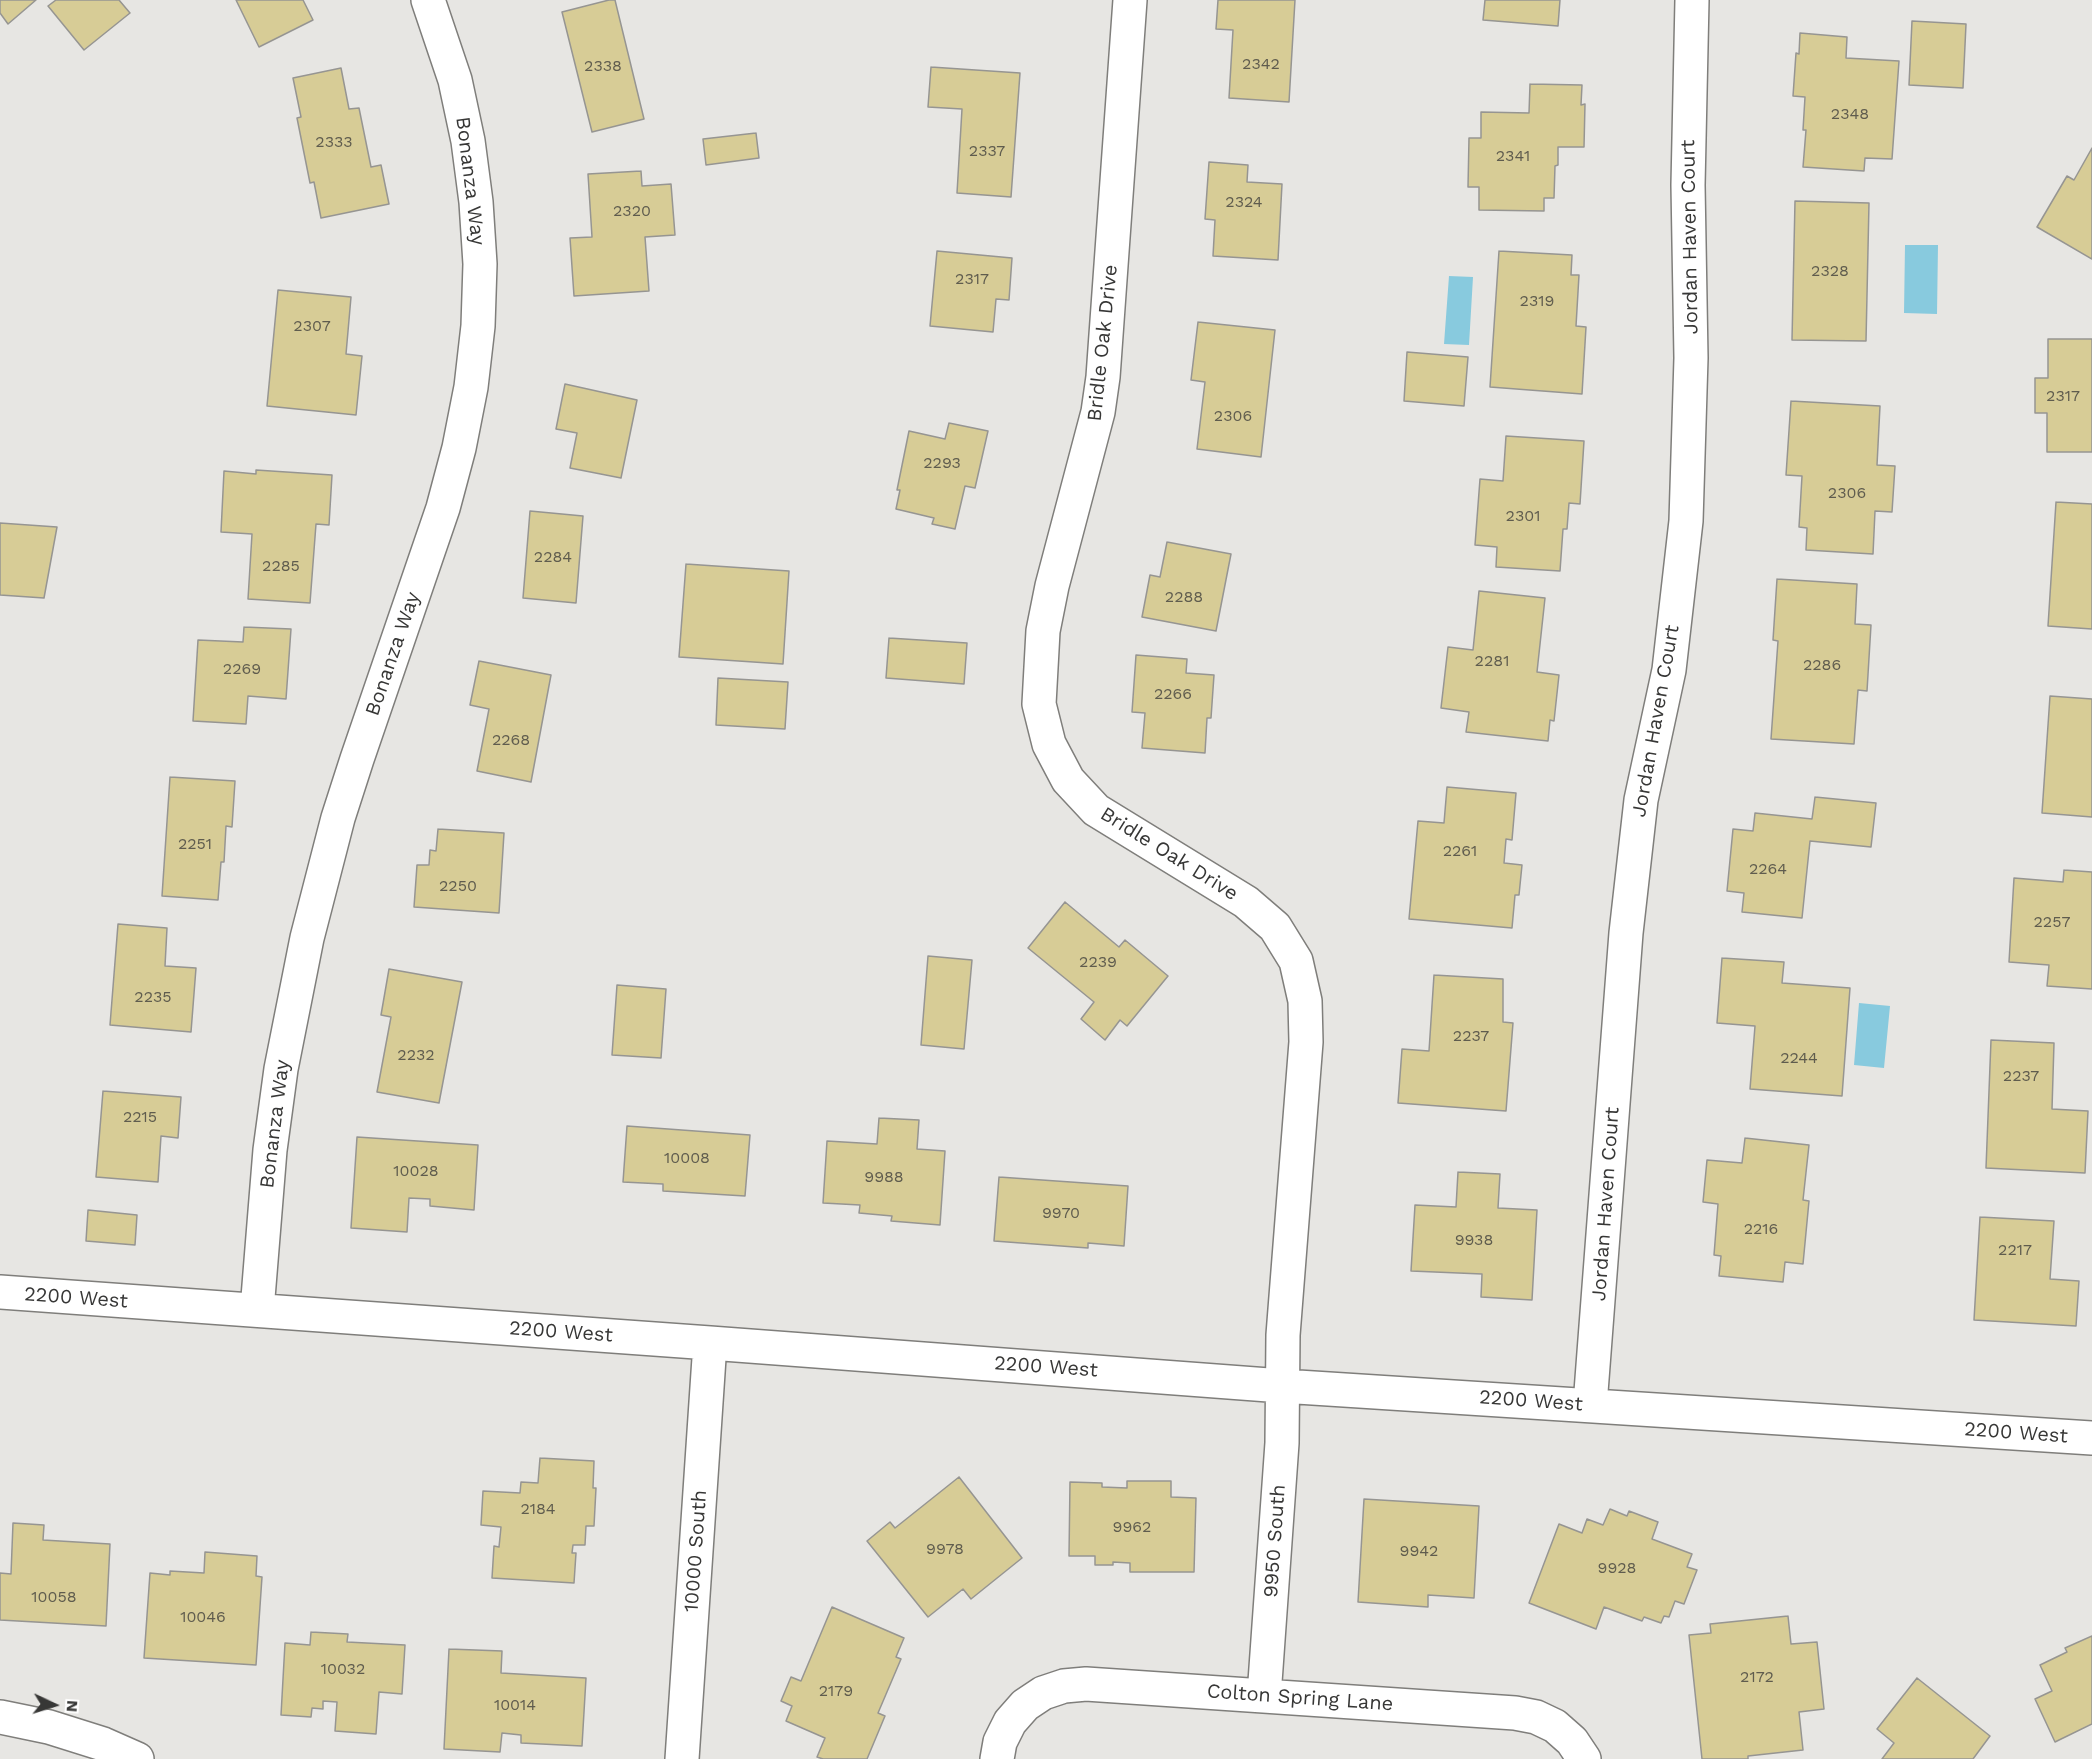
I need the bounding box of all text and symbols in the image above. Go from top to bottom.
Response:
house number: 2342 [1242,54,1280,74]
house number: 2338 [584,56,622,76]
house number: 2348 [1831,104,1869,124]
street label: Bonanza Way [450,115,490,247]
house number: 2333 [315,132,353,152]
street label: Jordan Haven Court [1676,139,1704,335]
house number: 2337 [969,141,1005,161]
house number: 2341 [1496,146,1530,166]
house number: 2324 [1225,192,1263,212]
house number: 2320 [613,201,651,221]
house number: 2328 [1811,261,1849,281]
street label: Bridle Oak Drive [1083,263,1123,423]
house number: 2317 [955,269,989,289]
house number: 2319 [1520,291,1554,311]
house number: 2307 [293,316,331,336]
house number: 2317 [2046,386,2080,406]
house number: 2306 [1214,406,1252,426]
house number: 2293 [923,453,961,473]
house number: 2306 [1828,483,1866,503]
house number: 2301 [1506,506,1540,526]
house number: 2284 [534,547,572,567]
house number: 2285 [262,556,300,576]
house number: 2288 [1165,587,1203,607]
street label: Bonanza Way [361,589,425,719]
street label: Jordan Haven Court [1627,623,1685,819]
house number: 2281 [1475,651,1509,671]
house number: 2286 [1803,655,1841,675]
house number: 2269 [223,659,261,679]
house number: 2266 [1154,684,1192,704]
house number: 2268 [492,730,530,750]
street label: Bridle Oak Drive [1096,802,1242,906]
house number: 2251 [178,834,212,854]
house number: 2261 [1443,841,1477,861]
house number: 2264 [1749,859,1787,879]
house number: 2250 [439,876,477,896]
house number: 2257 [2034,912,2070,932]
house number: 2239 [1079,952,1117,972]
house number: 2235 [134,987,172,1007]
house number: 2237 [1453,1026,1489,1046]
house number: 2232 [397,1045,435,1065]
house number: 2244 [1780,1048,1818,1068]
street label: Bonanza Way [255,1058,295,1190]
house number: 2237 [2003,1066,2039,1086]
street label: Jordan Haven Court [1587,1106,1625,1302]
house number: 2215 [123,1107,157,1127]
house number: 10008 [664,1148,710,1168]
house number: 10028 [393,1161,439,1181]
house number: 9988 [864,1167,904,1187]
house number: 9970 [1042,1203,1080,1223]
house number: 2216 [1744,1219,1778,1239]
house number: 9938 [1455,1230,1493,1250]
house number: 2217 [1998,1240,2032,1260]
street label: 2200 West [23,1282,129,1314]
street label: 2200 West [508,1316,614,1348]
street label: 2200 West [993,1351,1099,1383]
street label: 2200 West [1478,1385,1584,1417]
street label: 2200 West [1963,1417,2069,1449]
street label: 9950 South [1259,1484,1291,1598]
street label: 10000 South [680,1489,712,1613]
house number: 2184 [520,1499,556,1519]
house number: 9962 [1113,1517,1151,1537]
house number: 9978 [926,1539,964,1559]
house number: 9942 [1400,1541,1438,1561]
house number: 9928 [1598,1558,1636,1578]
house number: 10058 [31,1587,77,1607]
house number: 10046 [180,1607,226,1627]
house number: 10032 [321,1659,365,1679]
house number: 2172 [1740,1667,1774,1687]
north arrow [24,1675,84,1735]
street label: Colton Spring Lane [1206,1680,1394,1716]
house number: 2179 [819,1681,853,1701]
house number: 10014 [494,1695,536,1715]
text: N [63,1700,82,1713]

